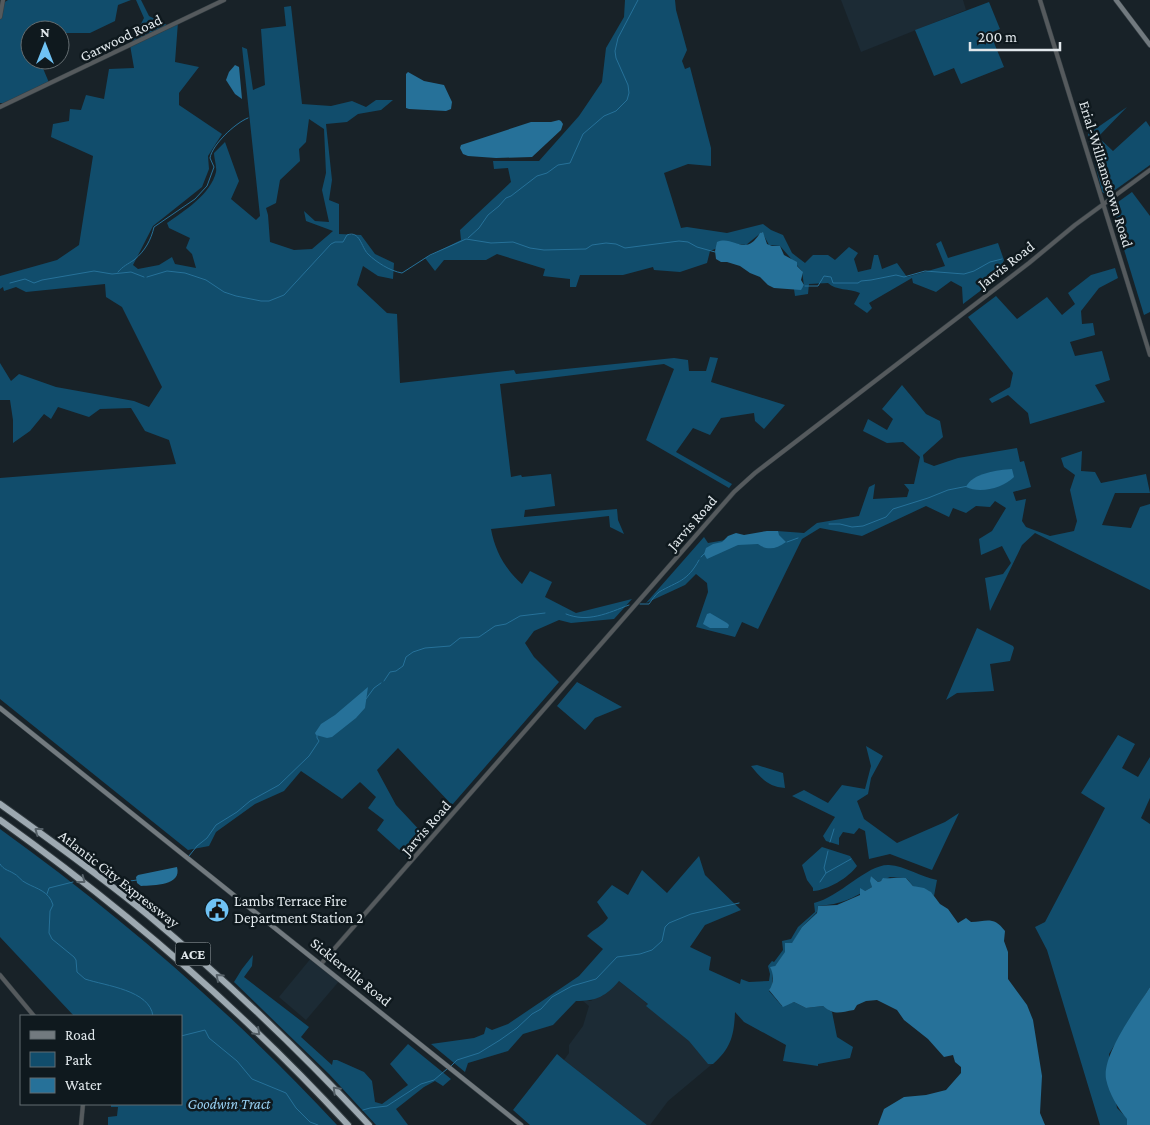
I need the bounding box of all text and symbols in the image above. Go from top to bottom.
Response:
street label: Garwood Road [78,11,164,65]
north arrow [20,20,70,70]
scale bar [970,20,1060,52]
text: N [40,24,50,40]
text: 200 m [978,29,1017,45]
street label: Erial-Williamstown Road [1076,99,1136,249]
street label: Jarvis Road [973,238,1038,294]
street label: Jarvis Road [663,492,721,556]
street label: Jarvis Road [397,797,455,861]
street label: Atlantic City Expressway [55,827,182,932]
one-way arrow [34,828,44,837]
one-way arrow [76,874,86,883]
place label: Lambs Terrace Fire Department Station 2 [234,893,363,927]
public building icon: Lambs Terrace Fire Department Station 2 [204,897,230,923]
street label: Sicklerville Road [308,935,394,1009]
road number: ACE [176,942,210,966]
one-way arrow [215,974,224,983]
legend [20,1015,182,1105]
one-way arrow [251,1026,260,1035]
text: Road [65,1027,96,1043]
text: Park [65,1052,92,1068]
text: Water [65,1077,102,1093]
one-way arrow [333,1086,342,1095]
park label: Goodwin Tract [187,1096,271,1112]

